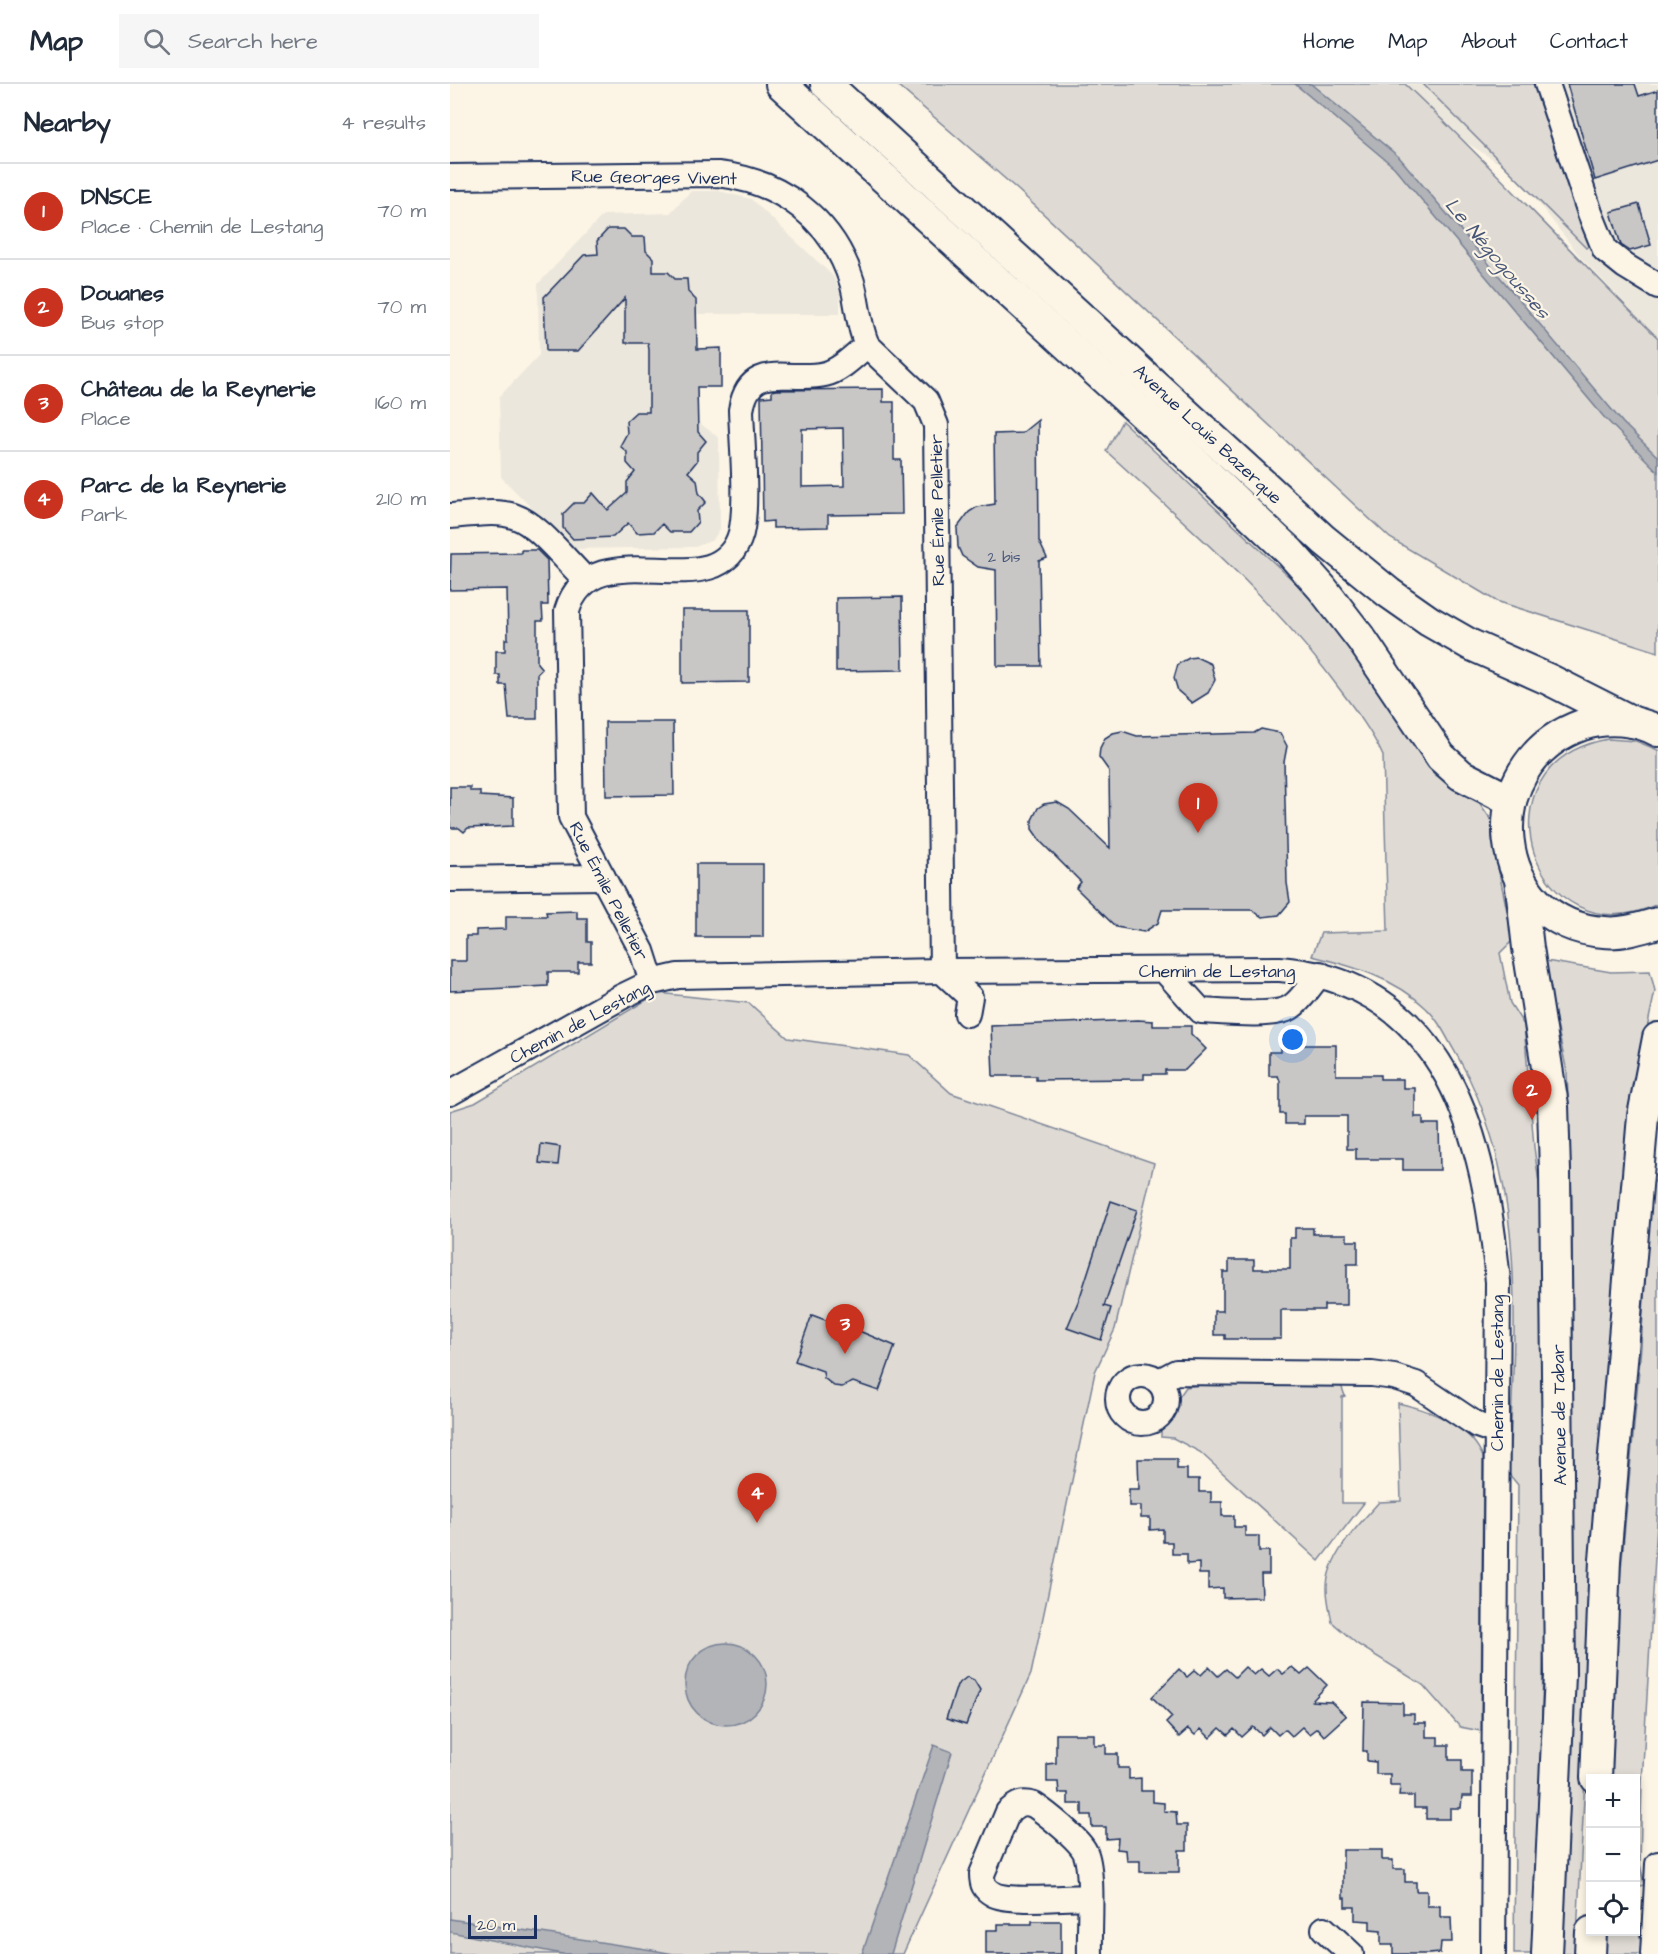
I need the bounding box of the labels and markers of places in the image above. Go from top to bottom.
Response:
pin: 1 [1178,784,1218,833]
pin: 2 [1512,1070,1552,1120]
pin: 3 [826,1304,864,1354]
pin: 4 [738,1474,776,1523]

